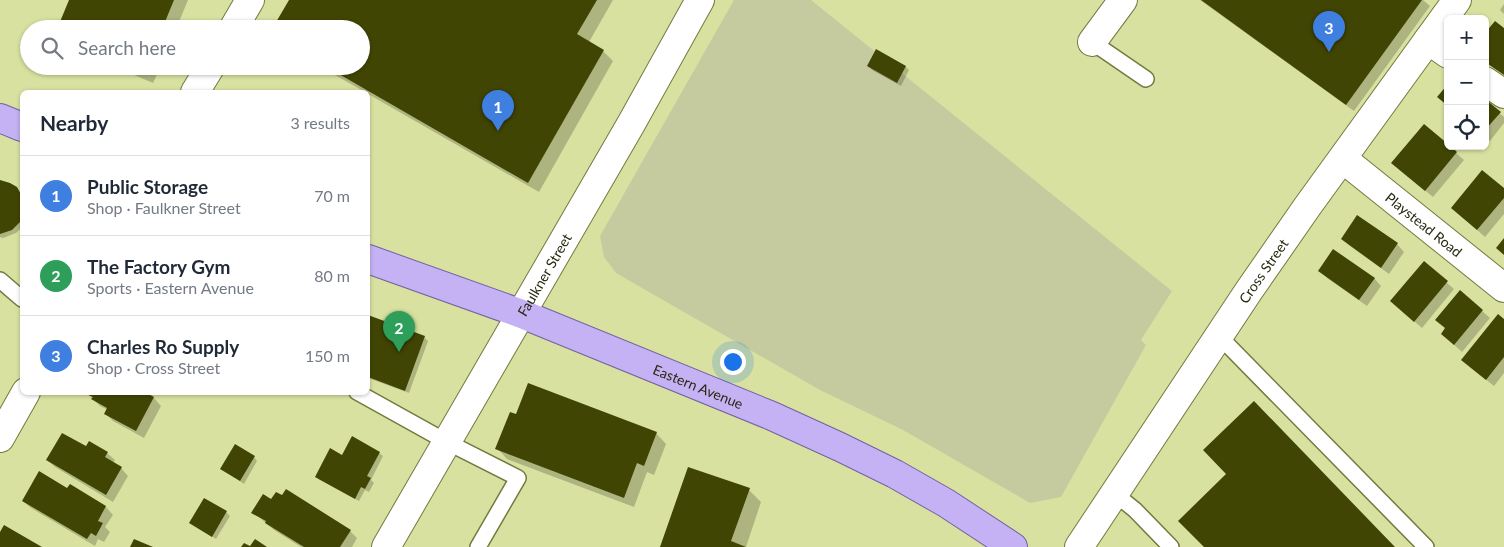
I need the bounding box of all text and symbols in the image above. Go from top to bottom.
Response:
pin: 3 [1313,11,1345,52]
map controls [1444,15,1489,150]
button: + [1444,15,1489,60]
search box [20,20,370,75]
icon: search [38,34,66,62]
text: Search here [78,36,176,59]
button: − [1444,60,1489,105]
pin: 1 [482,90,514,131]
button: locate [1444,105,1489,150]
text: Nearby [40,110,108,135]
text: 3 results [290,113,350,132]
text: Public Storage [87,175,208,198]
text: 1 [51,186,61,205]
text: 70 m [314,186,350,205]
street label: Playstead Road [1382,188,1466,260]
text: Shop · Faulkner Street [87,198,241,217]
street label: Faulkner Street [513,230,574,319]
street label: Cross Street [1235,235,1291,306]
text: The Factory Gym [87,255,231,278]
text: 2 [51,266,61,285]
text: 80 m [314,266,350,285]
text: Sports · Eastern Avenue [87,278,254,297]
pin: 2 [383,311,415,352]
text: Charles Ro Supply [87,335,239,358]
text: 3 [51,346,61,365]
text: 150 m [305,346,350,365]
your location [720,349,746,375]
text: Shop · Cross Street [87,358,220,377]
street label: Eastern Avenue [651,360,746,412]

